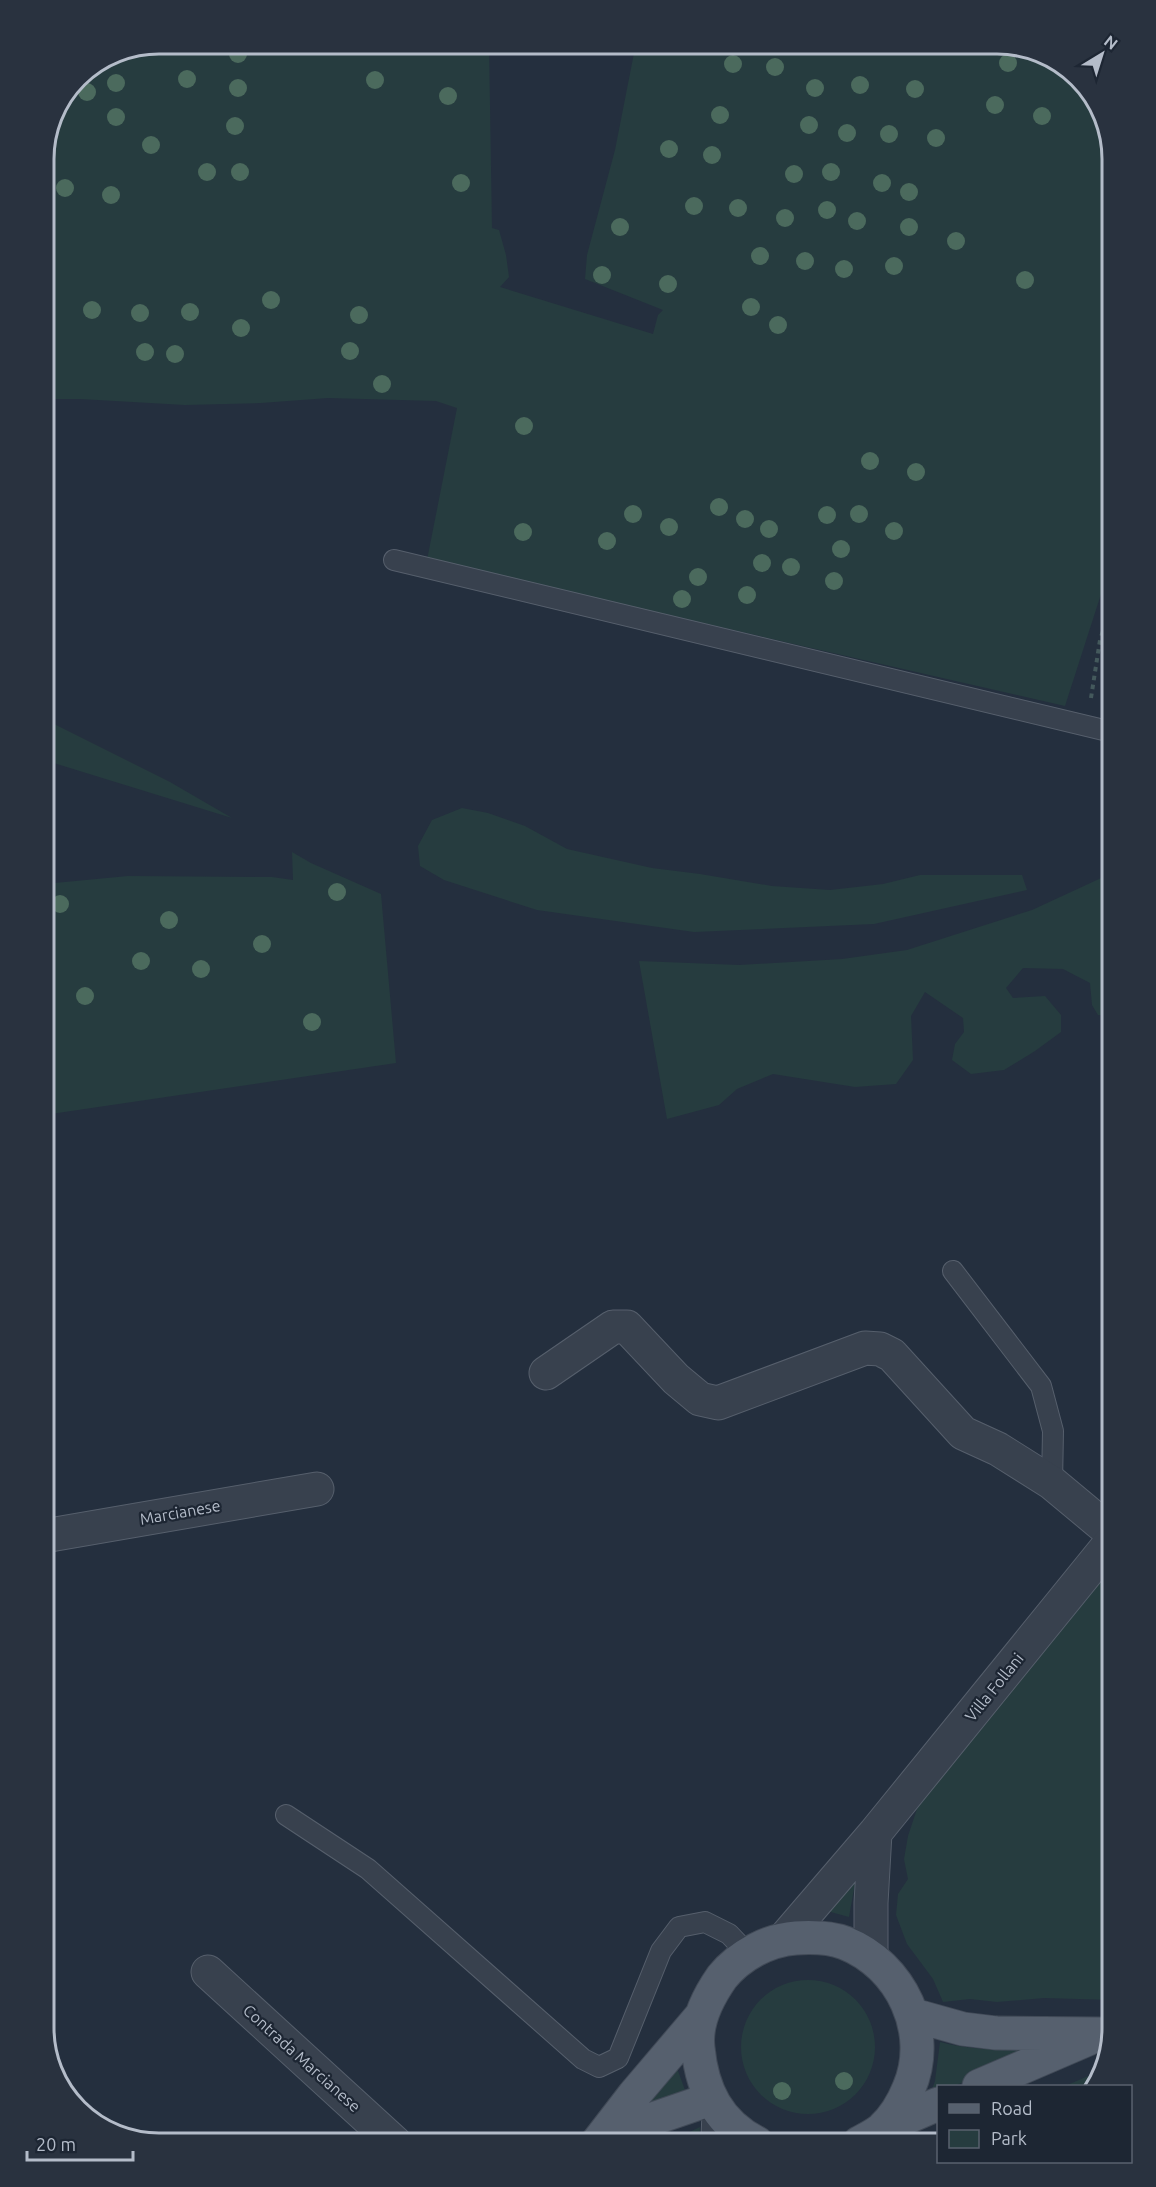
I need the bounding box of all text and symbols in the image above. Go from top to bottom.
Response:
north arrow [1072,24,1132,84]
text: N [1101,31,1121,53]
street label: Marcianese [138,1496,222,1528]
street label: Villa Follani [961,1649,1027,1725]
street label: Contrada Marcianese [240,2001,364,2115]
legend [937,2085,1132,2163]
text: Road [991,2098,1033,2118]
scale bar [27,2124,134,2162]
text: Park [991,2128,1027,2148]
text: 20 m [36,2134,76,2154]

